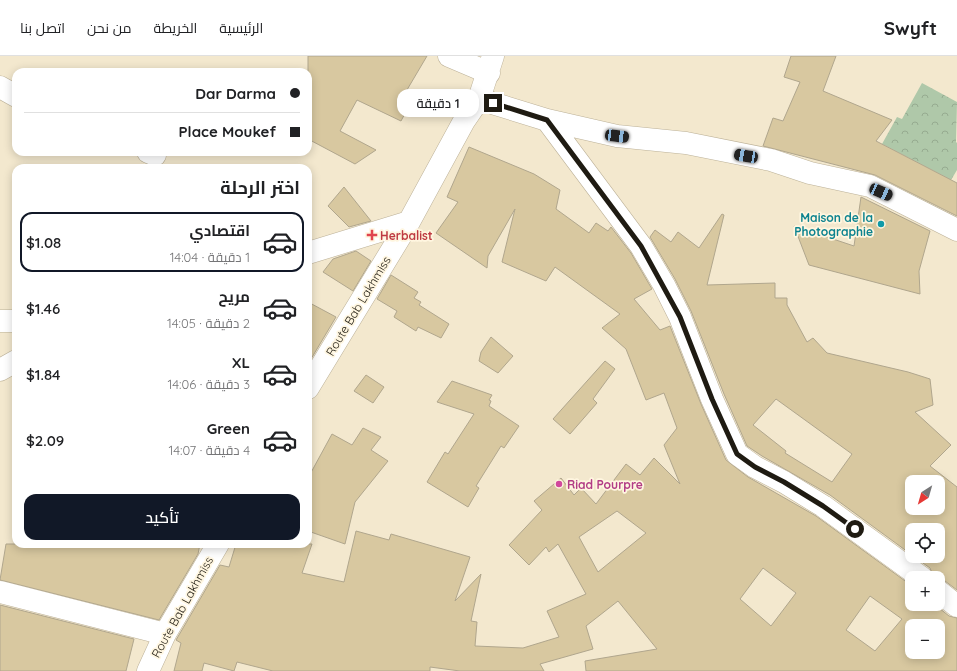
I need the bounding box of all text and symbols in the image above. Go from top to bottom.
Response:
text: Swyft [884,16,937,40]
text: اتصل بنا [20,19,65,37]
text: من نحن [87,19,132,37]
text: الخريطة [154,19,197,37]
text: الرئيسية [219,19,263,37]
text: Dar Darma [195,84,276,103]
callout: 1 دقيقة [397,89,479,117]
route end [484,94,502,112]
text: 1 دقيقة [416,95,460,111]
text: Place Moukef [179,122,276,141]
car [604,129,630,143]
car [733,148,759,164]
text: اختر الرحلة [220,176,300,199]
car [868,182,894,202]
place label: Maison de la Photographie [794,210,873,239]
marker: Maison de la Photographie [876,219,886,229]
text: اقتصادي [190,221,250,240]
icon: car [262,224,298,260]
place label: Herbalist [380,228,433,243]
marker: Herbalist [367,230,377,240]
text: $1.08 [26,233,61,252]
text: 1 دقيقة · 14:04 [170,249,250,265]
street label: Route Bab Lakhmiss [322,253,394,358]
text: مريح [218,287,250,306]
icon: car [262,290,298,326]
text: $1.46 [26,299,60,318]
text: 2 دقيقة · 14:05 [167,315,250,331]
text: XL [232,353,250,372]
icon: car [262,356,298,392]
text: $1.84 [26,365,61,384]
text: 3 دقيقة · 14:06 [168,376,250,392]
text: Green [207,419,250,438]
icon: car [262,422,298,458]
text: $2.09 [26,431,64,450]
text: 4 دقيقة · 14:07 [169,442,250,458]
north arrow [905,475,945,515]
map controls [905,475,945,659]
place label: Riad Pourpre [567,477,643,492]
marker: Riad Pourpre [554,479,564,489]
button: تأكيد [24,494,300,540]
route start [846,520,864,538]
button: locate [905,523,945,563]
street label: Route Bab Lakhmiss [148,553,216,660]
button: + [905,571,945,611]
button: − [905,619,945,659]

